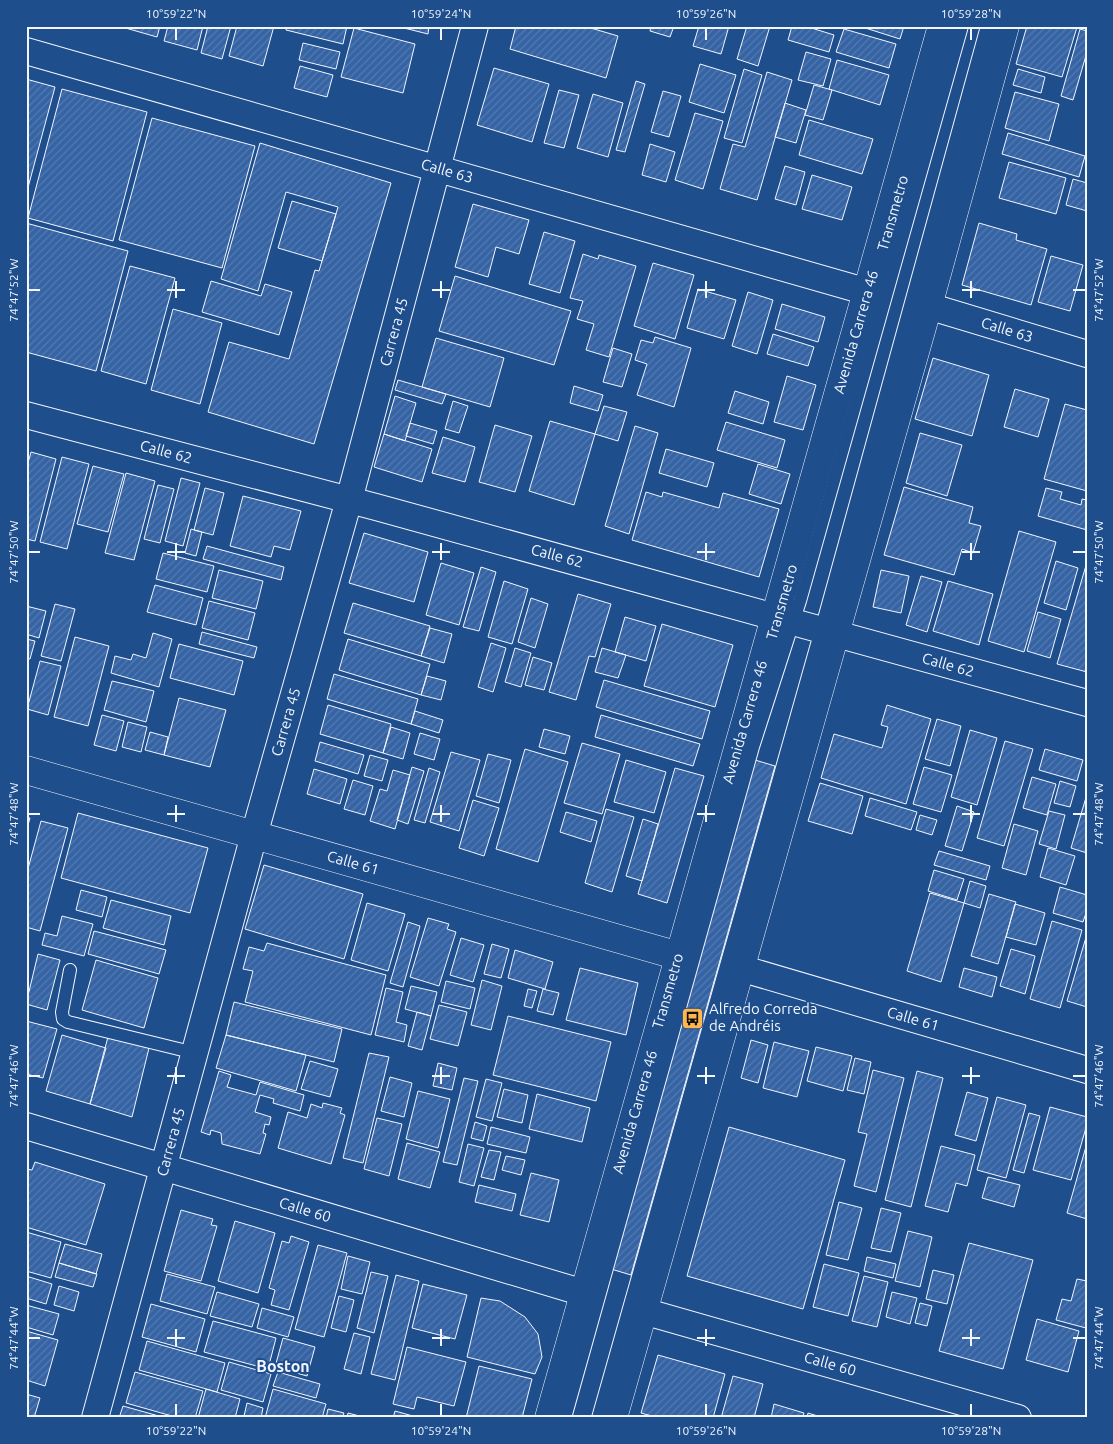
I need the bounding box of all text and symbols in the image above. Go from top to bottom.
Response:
text: 10°59'22"N [146,7,206,20]
text: 10°59'24"N [411,7,471,20]
text: 10°59'26"N [676,7,736,20]
text: 10°59'28"N [941,7,1001,20]
street label: Calle 63 [419,155,475,186]
street label: Transmetro [874,173,911,253]
text: 74°47'52"W [7,258,20,322]
text: 74°47'52"W [1092,258,1105,322]
street label: Avenida Carrera 46 [830,268,881,396]
street label: Carrera 45 [376,296,411,368]
street label: Calle 63 [979,314,1035,345]
street label: Calle 62 [138,436,194,467]
text: 74°47'50"W [7,520,20,584]
text: 74°47'50"W [1092,520,1105,584]
street label: Calle 62 [529,540,585,571]
street label: Transmetro [763,562,800,642]
street label: Calle 62 [920,649,976,680]
street label: Avenida Carrera 46 [719,658,770,786]
street label: Carrera 45 [268,686,303,758]
text: 74°47'48"W [7,782,20,846]
text: 74°47'48"W [1092,782,1105,846]
street label: Calle 61 [325,847,381,878]
street label: Transmetro [649,951,686,1031]
place label: Alfredo Correda de Andréis [709,1000,817,1034]
street label: Calle 61 [885,1003,941,1034]
bus stop icon: Alfredo Correda de Andréis [681,1006,705,1030]
text: 74°47'46"W [7,1044,20,1108]
text: 74°47'46"W [1092,1044,1105,1108]
street label: Avenida Carrera 46 [609,1048,660,1176]
street label: Carrera 45 [153,1106,188,1178]
street label: Calle 60 [277,1194,333,1225]
text: 74°47'44"W [7,1306,20,1370]
text: 74°47'44"W [1092,1306,1105,1370]
street label: Calle 60 [802,1348,858,1379]
district label: Boston [256,1357,310,1375]
text: 10°59'22"N [146,1424,206,1437]
text: 10°59'24"N [411,1424,471,1437]
text: 10°59'26"N [676,1424,736,1437]
text: 10°59'28"N [941,1424,1001,1437]

